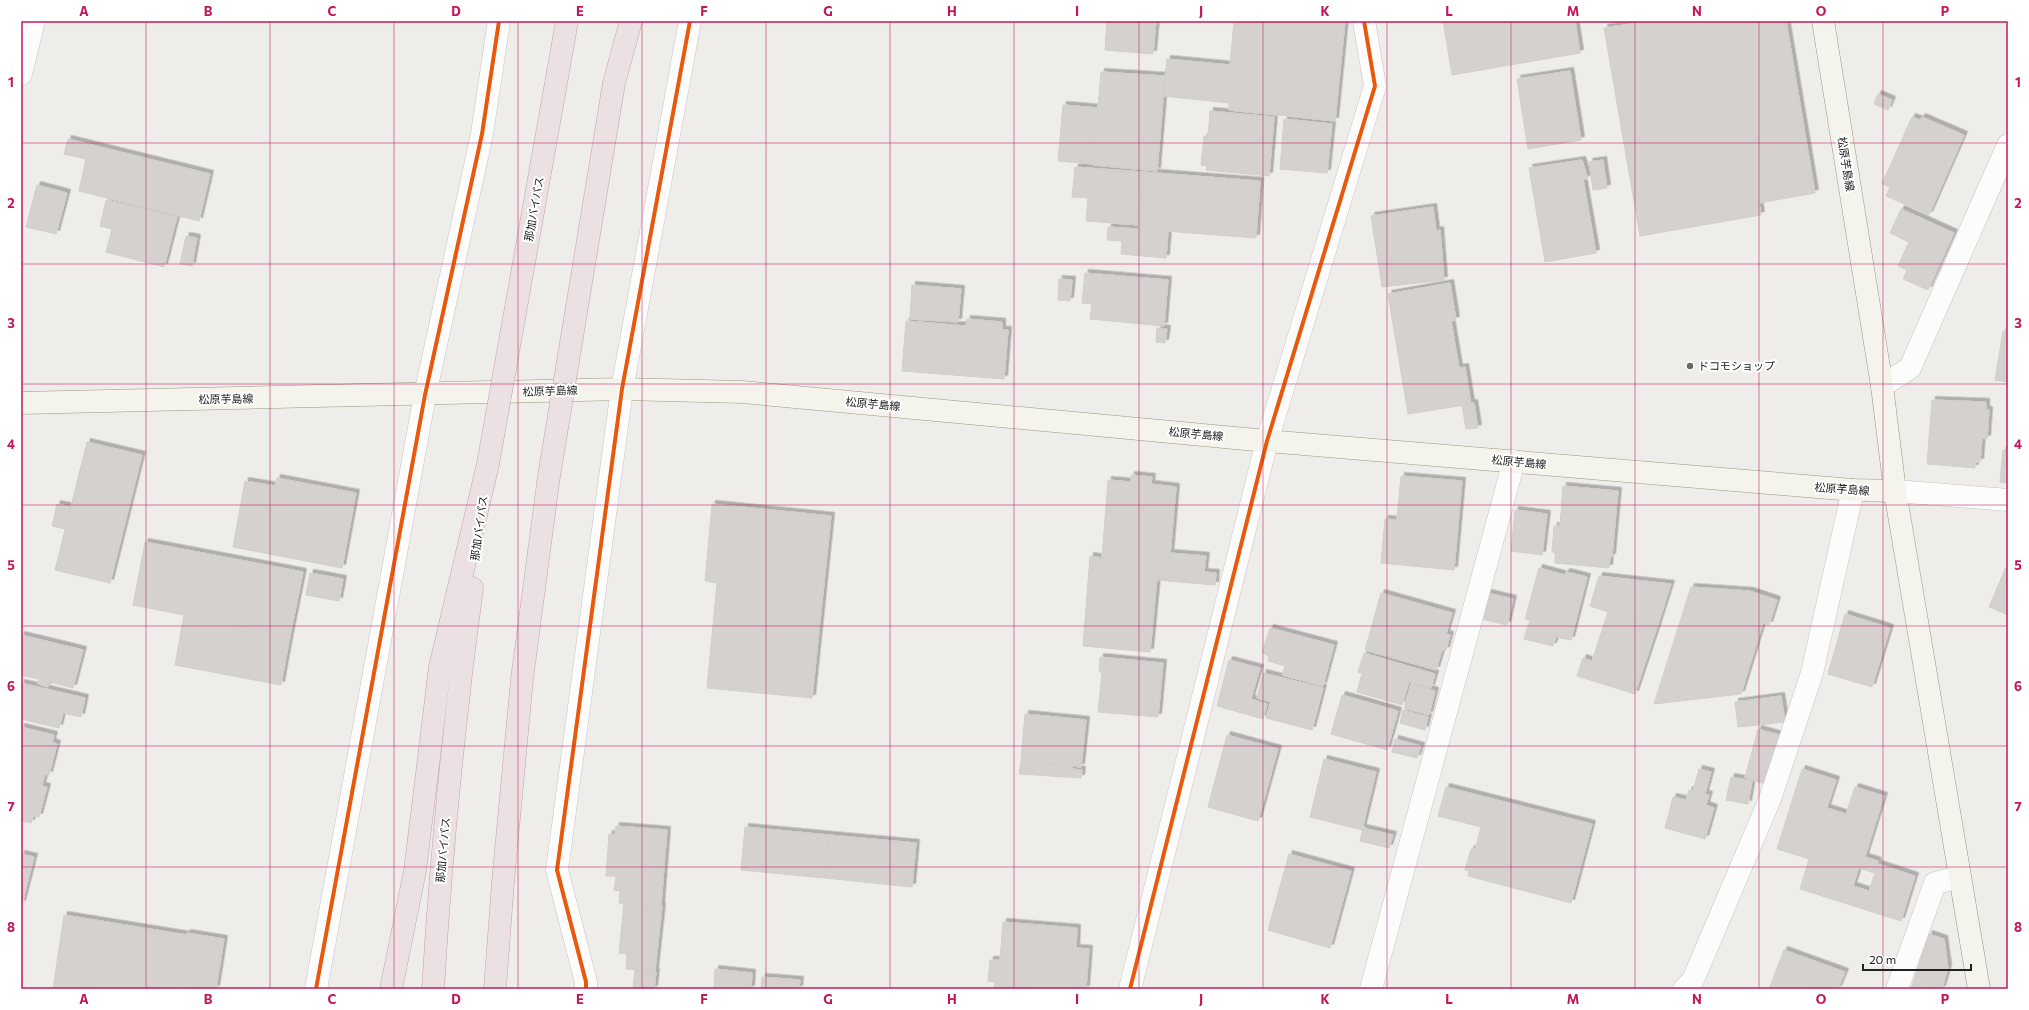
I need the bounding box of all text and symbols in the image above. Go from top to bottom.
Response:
text: A [79,3,89,19]
text: B [204,3,213,19]
text: C [328,3,337,19]
text: D [451,3,461,19]
text: E [576,3,584,19]
text: F [700,3,708,19]
text: G [823,3,833,19]
text: H [947,3,957,19]
text: I [1075,3,1079,19]
text: J [1199,3,1203,19]
text: K [1320,3,1330,19]
text: L [1445,3,1453,19]
text: M [1567,3,1579,19]
text: N [1692,3,1702,19]
text: O [1816,3,1827,19]
text: P [1941,3,1950,19]
text: 1 [8,74,14,90]
text: 1 [2015,74,2021,90]
street label: 松原芋島線 [1836,136,1857,192]
street label: 那加バイパス [521,175,546,242]
text: 2 [7,195,15,211]
text: 2 [2014,195,2022,211]
text: 3 [7,315,15,331]
text: 3 [2014,315,2022,331]
place label: ドコモショップ [1698,359,1775,372]
marker: ドコモショップ [1685,361,1695,371]
street label: 松原芋島線 [522,383,578,398]
street label: 松原芋島線 [198,392,254,405]
street label: 松原芋島線 [845,395,901,412]
street label: 松原芋島線 [1168,425,1224,442]
text: 4 [7,436,15,452]
text: 4 [2014,436,2022,452]
street label: 松原芋島線 [1491,453,1547,470]
street label: 松原芋島線 [1814,480,1870,497]
street label: 那加バイパス [467,494,490,561]
text: 5 [7,557,15,573]
text: 5 [2014,557,2022,573]
text: 6 [7,678,15,694]
text: 6 [2014,678,2022,694]
text: 7 [7,798,15,814]
text: 7 [2014,798,2022,814]
street label: 那加バイパス [433,817,452,883]
text: 8 [7,919,15,935]
text: 8 [2014,919,2022,935]
scale bar [1863,946,1971,972]
text: 20 m [1869,952,1896,966]
text: A [79,991,89,1007]
text: B [204,991,213,1007]
text: C [328,991,337,1007]
text: D [451,991,461,1007]
text: E [576,991,584,1007]
text: F [700,991,708,1007]
text: G [823,991,833,1007]
text: H [947,991,957,1007]
text: I [1075,991,1079,1007]
text: J [1199,991,1203,1007]
text: K [1320,991,1330,1007]
text: L [1445,991,1453,1007]
text: M [1567,991,1579,1007]
text: N [1692,991,1702,1007]
text: O [1816,991,1827,1007]
text: P [1941,991,1950,1007]

